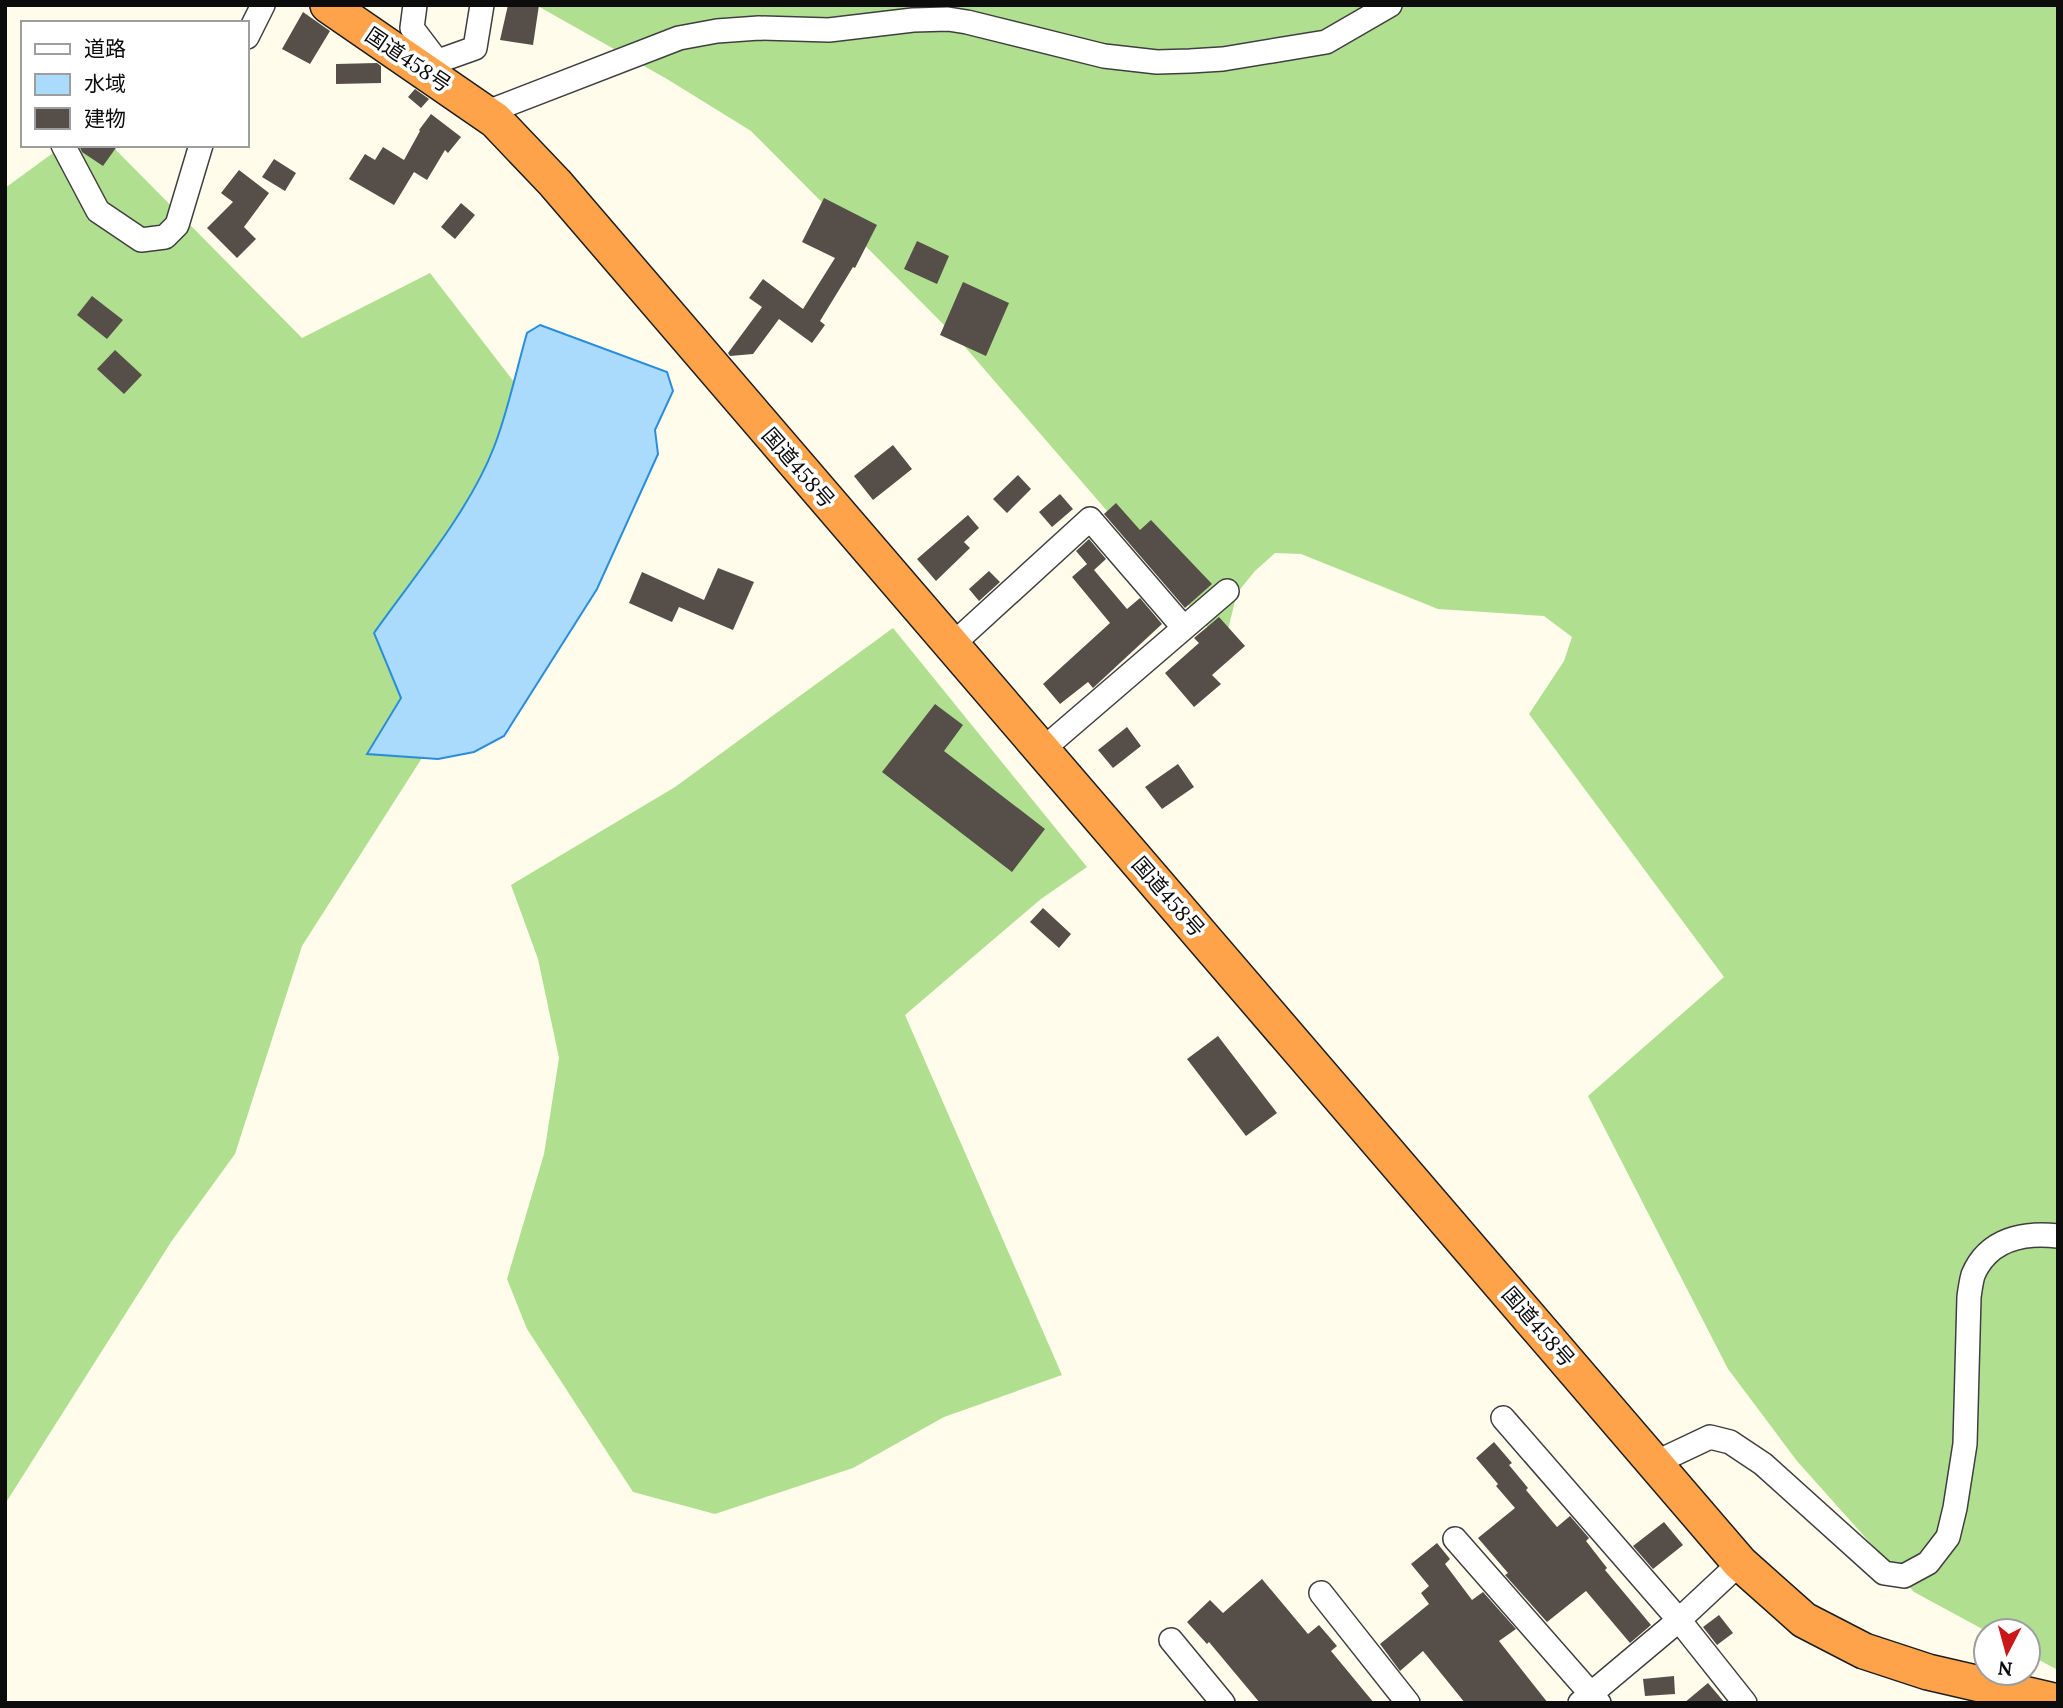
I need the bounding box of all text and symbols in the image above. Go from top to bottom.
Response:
legend [21,21,248,147]
street label: 国道458号 [360,21,456,98]
text: 道路 [84,35,126,62]
text: 水域 [84,70,126,97]
text: 建物 [84,105,126,132]
street label: 国道458号 [756,422,841,513]
street label: 国道458号 [1126,851,1211,942]
street label: 国道458号 [1496,1281,1581,1372]
north arrow [1972,1617,2042,1687]
text: N [1996,1656,2014,1682]

